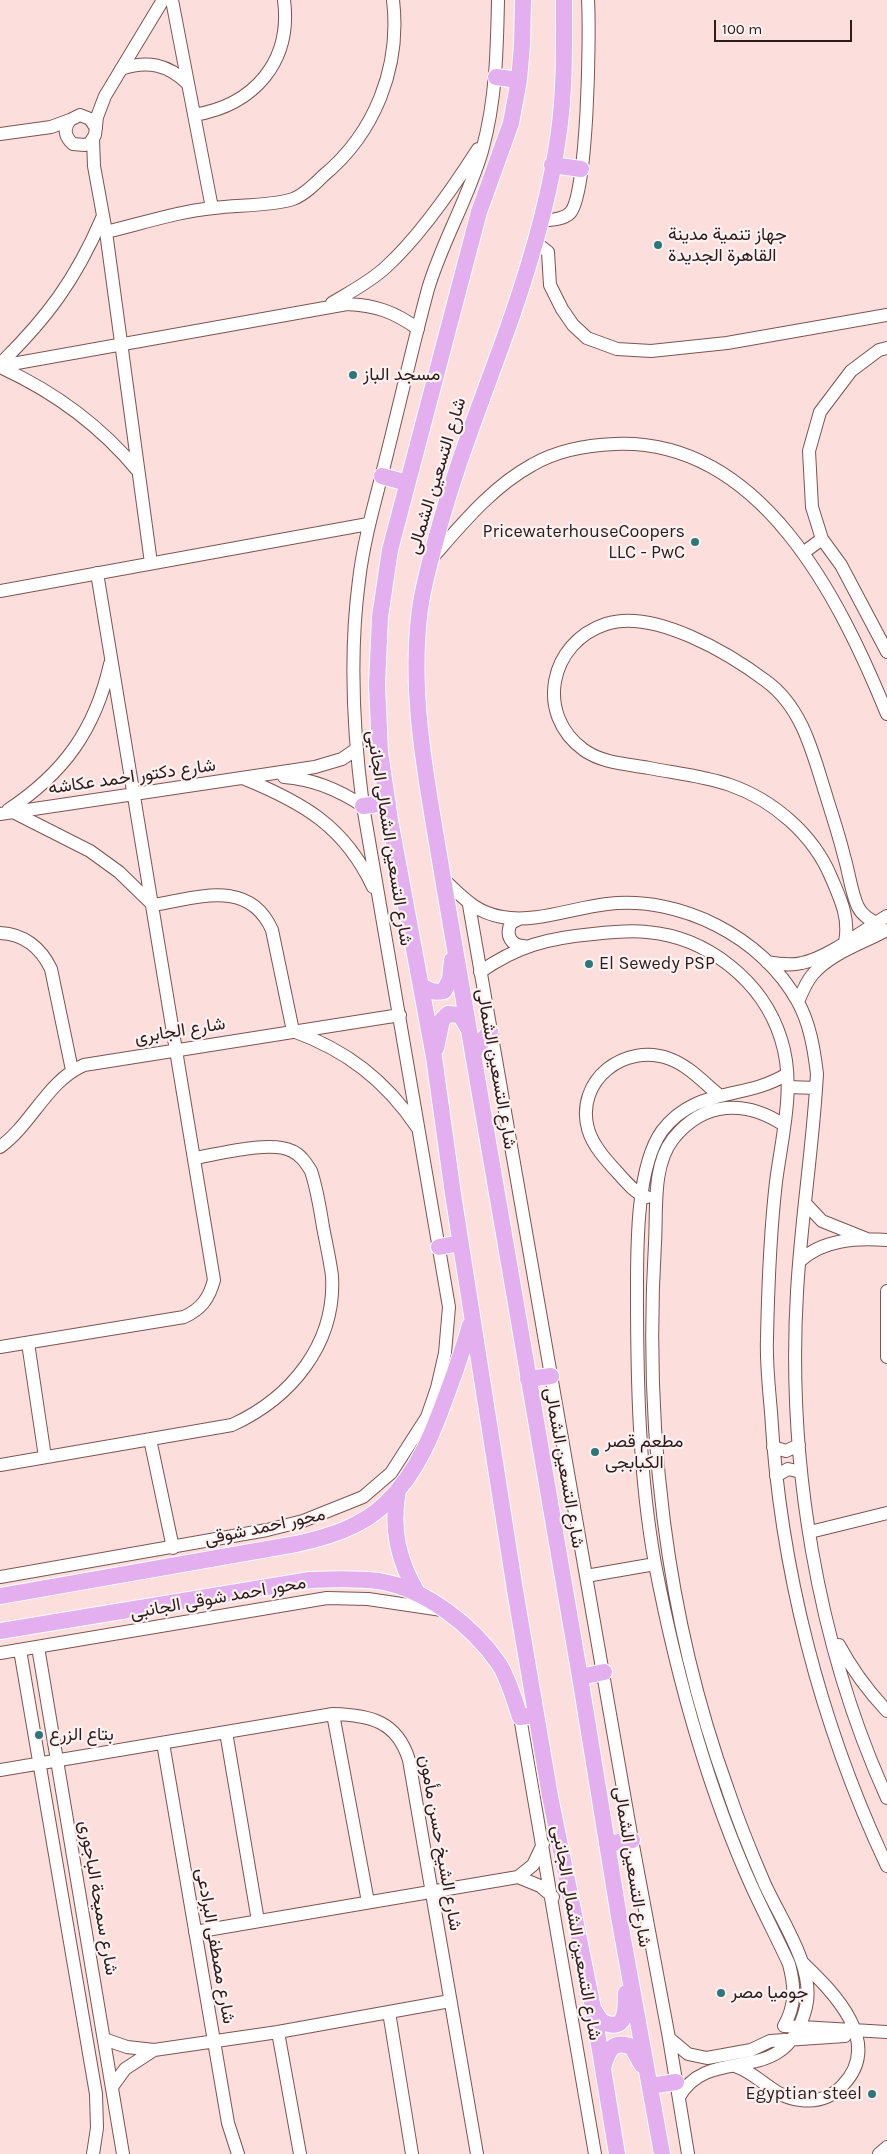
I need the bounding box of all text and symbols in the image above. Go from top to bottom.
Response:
scale bar [717,10,854,42]
text: 100 m [722,20,762,38]
place label: جهاز تنمية مدينة القاهرة الجديدة [668,224,787,266]
marker: جهاز تنمية مدينة القاهرة الجديدة [652,239,664,251]
place label: مسجد الباز [363,364,440,386]
marker: مسجد الباز [347,369,359,381]
street label: شارع التسعين الشمالى [403,395,471,557]
place label: PricewaterhouseCoopers LLC - PwC [482,521,685,564]
marker: PricewaterhouseCoopers LLC - PwC [689,536,701,548]
street label: شارع التسعين الشمالى الجانبى [361,729,417,947]
street label: شارع دكتور احمد عكاشه [47,755,217,799]
place label: El Sewedy PSP [599,953,715,975]
marker: El Sewedy PSP [583,958,595,970]
street label: شارع التسعين الشمالى [471,987,521,1151]
street label: شارع الجابرى [133,1013,227,1049]
street label: شارع التسعين الشمالى [539,1386,589,1550]
place label: مطعم قصر الكبابجى [605,1431,683,1474]
marker: مطعم قصر الكبابجى [589,1446,601,1458]
street label: محور احمد شوقى [203,1504,327,1550]
street label: محور احمد شوقى الجانبى [128,1572,308,1624]
place label: بتاع الزرع [49,1724,114,1746]
marker: بتاع الزرع [33,1729,45,1741]
street label: شارع الشيخ حسن مأمون [414,1754,466,1932]
street label: شارع التسعين الشمالى [609,1785,655,1949]
street label: شارع سميحة الباجورى [74,1819,122,1977]
street label: شارع التسعين الشمالى الجانبى [546,1824,606,2042]
street label: شارع مصطفى البرادعى [191,1866,239,2026]
place label: جوميا مصر [731,1982,808,2004]
marker: جوميا مصر [715,1987,727,1999]
place label: Egyptian steel [746,2083,862,2105]
marker: Egyptian steel [866,2088,878,2100]

